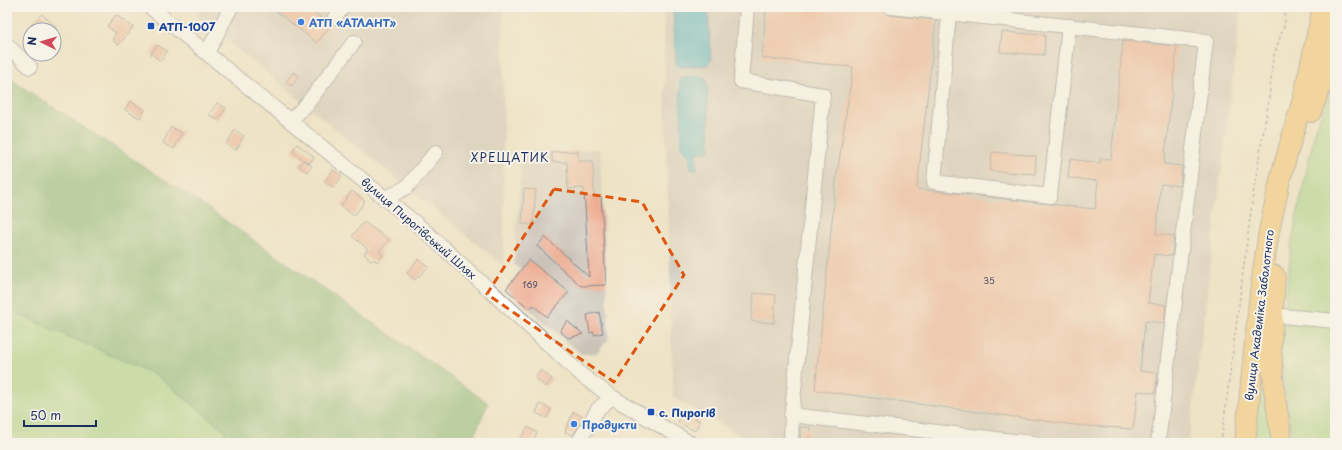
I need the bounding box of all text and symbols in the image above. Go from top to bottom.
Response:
place label: АТП «АТЛАНТ» [308,14,396,31]
marker: АТП «АТЛАНТ» [296,17,306,27]
place label: АТП-1007 [159,18,216,35]
marker: АТП-1007 [146,21,156,31]
north arrow [22,22,62,62]
text: N [23,36,40,46]
district label: ХРЕЩАТИК [471,148,549,166]
street label: вулиця Пирогівський Шлях [358,173,481,283]
street label: вулиця Академіка Заболотного [1240,229,1278,401]
house number: 35 [983,273,995,287]
house number: 169 [522,277,538,291]
scale bar [24,402,96,428]
place label: с. Пирогів [659,404,716,421]
text: 50 m [30,406,61,424]
marker: с. Пирогів [646,407,656,417]
place label: Продукти [582,416,637,433]
marker: Продукти [569,419,579,429]

